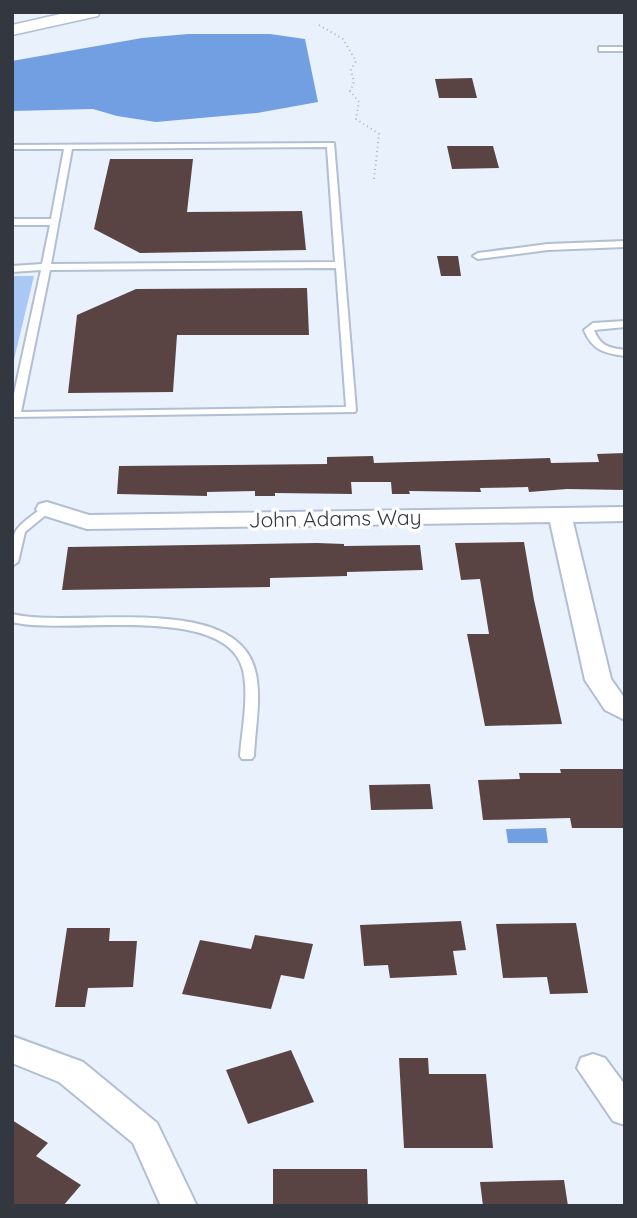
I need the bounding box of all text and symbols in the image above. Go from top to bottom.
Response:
street label: John Adams Way [248,503,422,533]

